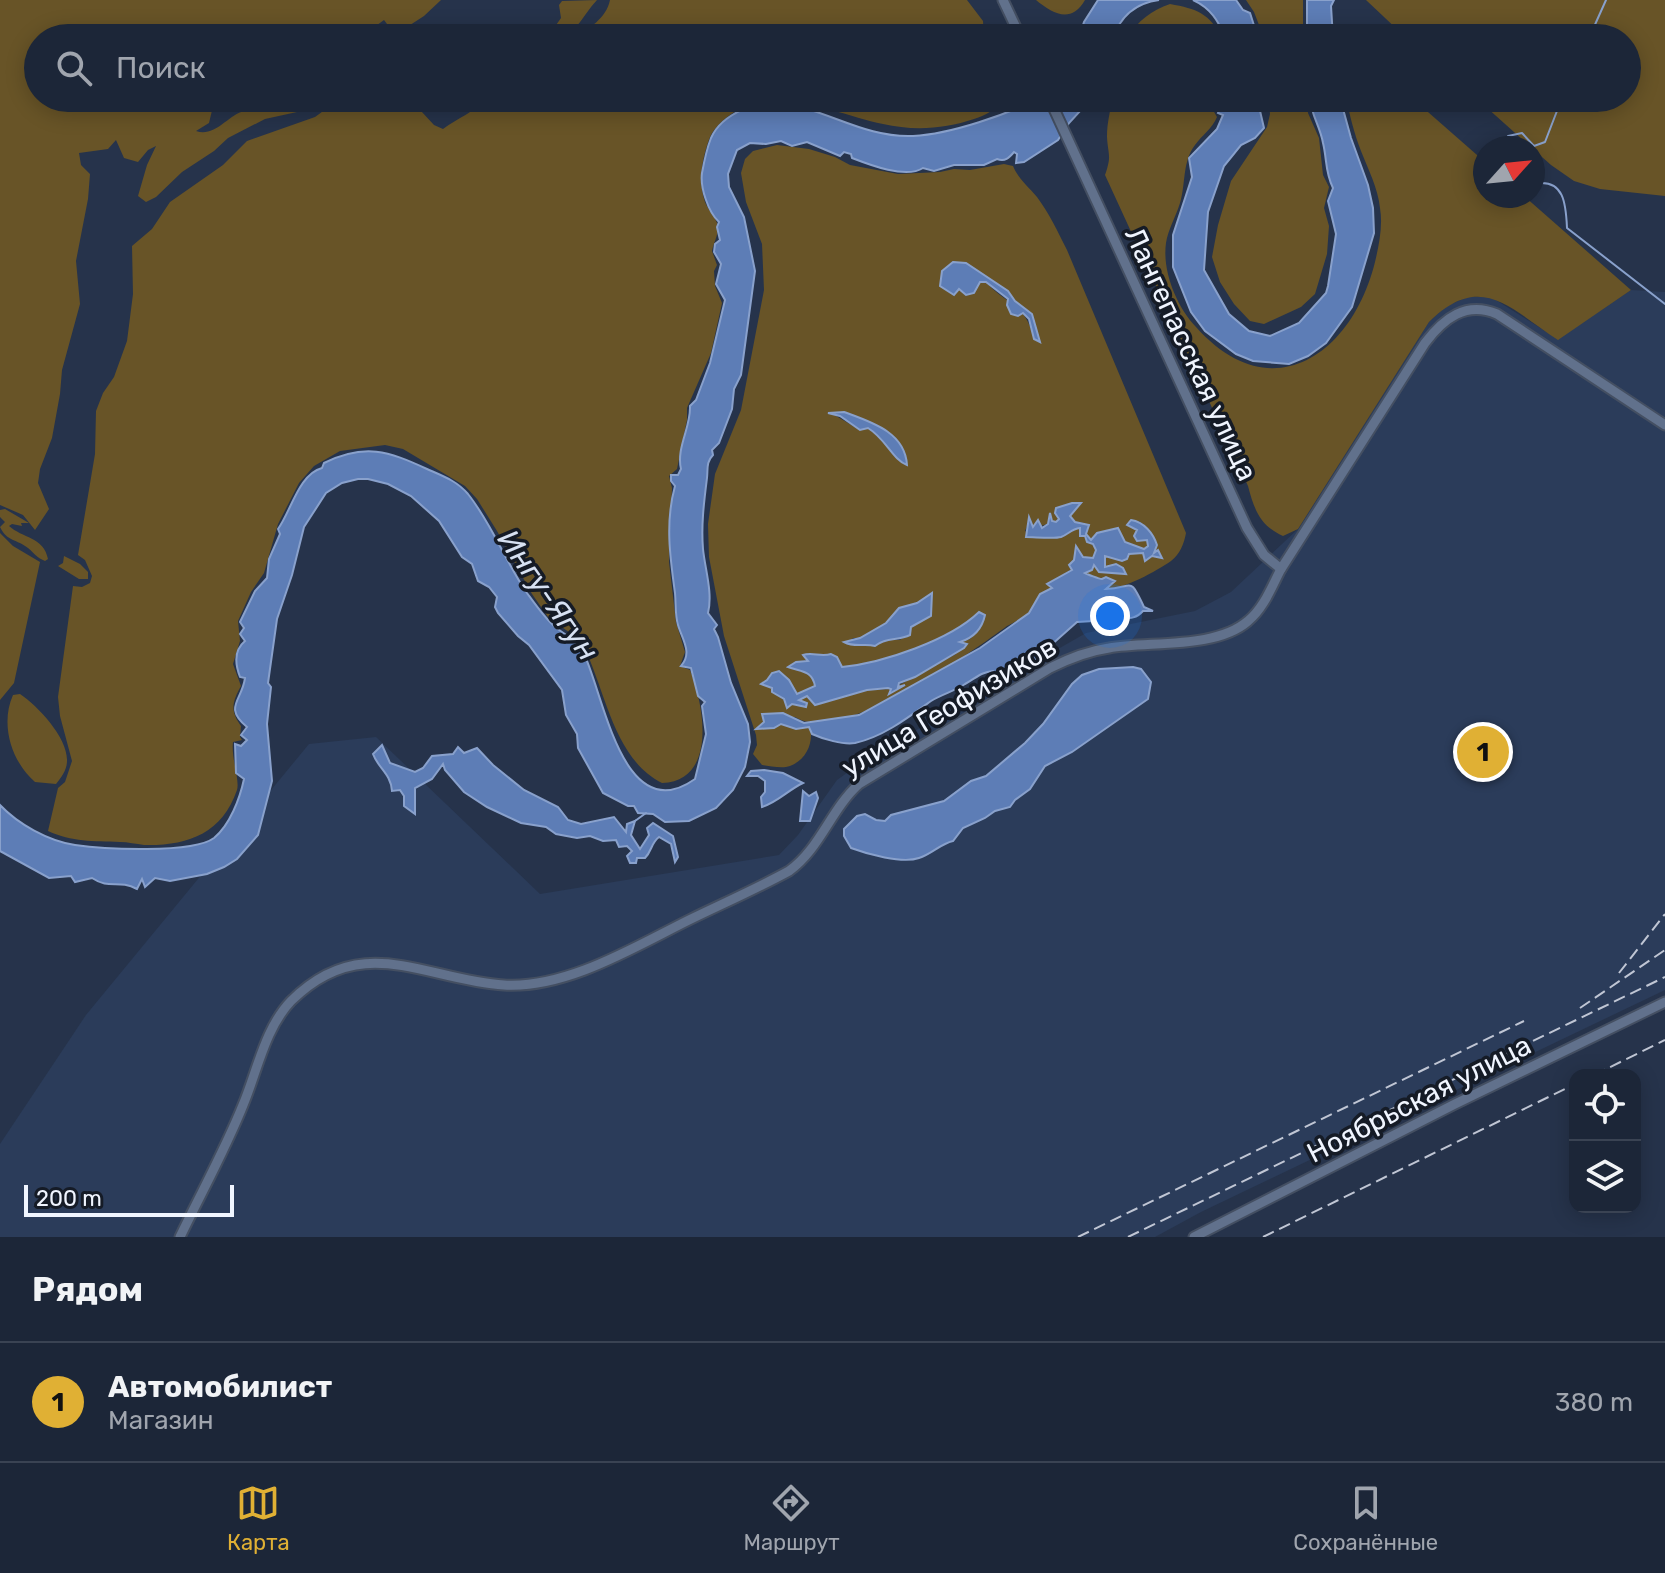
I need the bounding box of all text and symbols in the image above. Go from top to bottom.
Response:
search box [24,24,1641,112]
icon: search [52,46,96,90]
text: Поиск [116,50,206,86]
north arrow [1473,136,1545,208]
street label: Лангепасская улица [1118,222,1264,486]
water label: Ингу-Ягун [490,523,606,667]
your location [1090,596,1130,636]
street label: улица Геофизиков [836,630,1062,784]
pin: 1 [1457,722,1509,782]
street label: Ноябрьская улица [1302,1028,1536,1170]
map controls [1569,1069,1641,1213]
button: locate [1569,1069,1641,1141]
button: layers [1569,1141,1641,1213]
scale bar [24,1181,234,1217]
text: 200 m [36,1185,102,1212]
text: Рядом [32,1269,143,1310]
text: Автомобилист [108,1369,332,1405]
text: 1 [52,1387,64,1418]
text: 380 m [1555,1387,1633,1418]
text: Магазин [108,1405,214,1436]
tab: Карта [227,1481,290,1556]
tab: Маршрут [743,1481,839,1556]
tab: Сохранённые [1293,1481,1438,1556]

